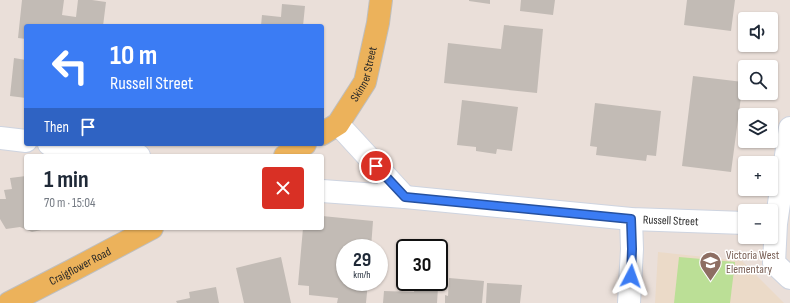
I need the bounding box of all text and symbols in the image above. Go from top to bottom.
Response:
map controls [738,12,778,244]
button: sound [738,12,778,52]
text: 10 m [110,39,157,72]
icon: left [44,40,96,92]
street label: Skinner Street [347,45,380,104]
button: search [738,60,778,100]
text: Russell Street [110,73,193,94]
button: layers [738,108,778,148]
icon: arrive [77,116,99,138]
text: Then [44,118,69,137]
pin [359,149,393,183]
icon: arrive [365,155,387,177]
button: + [738,156,778,196]
text: 1 min [44,165,89,194]
button: close [262,167,304,209]
text: 70 m · 15:04 [44,195,96,211]
button: − [738,204,778,244]
street label: Russell Street [643,212,699,229]
speed limit sign: 30 [396,239,448,291]
street label: Craigflower Road [47,244,114,289]
text: 29 [353,248,371,272]
place label: Victoria West Elementary [726,248,780,277]
school or university icon: Victoria West Elementary [697,249,723,282]
position arrow [610,255,652,297]
text: km/h [353,269,371,281]

